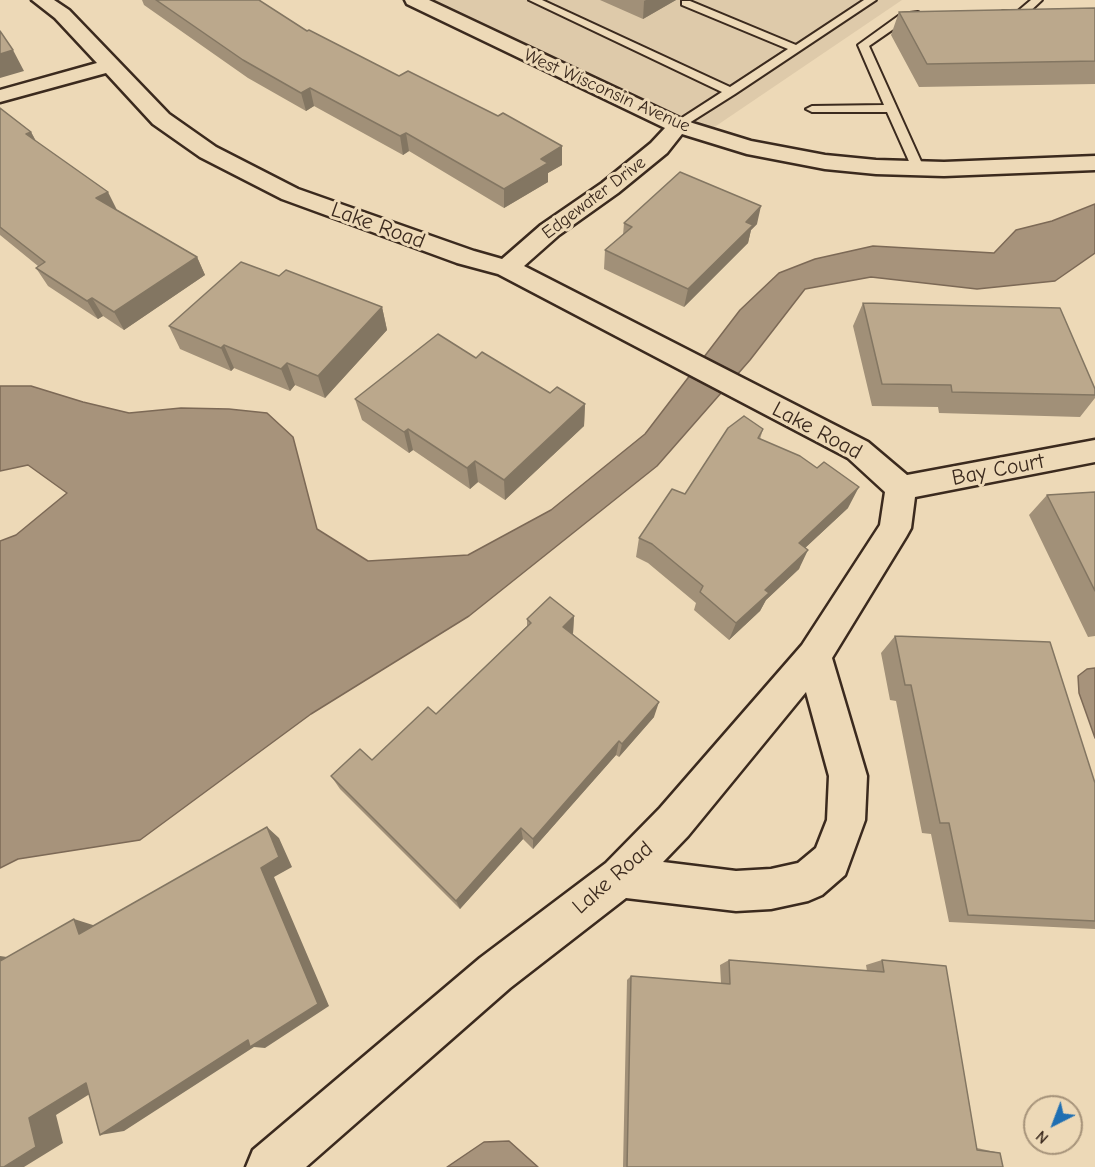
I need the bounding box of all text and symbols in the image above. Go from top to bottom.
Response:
street label: West Wisconsin Avenue [521,45,693,137]
street label: Edgewater Drive [538,152,650,244]
street label: Lake Road [327,197,429,255]
street label: Lake Road [768,396,866,466]
street label: Bay Court [950,448,1046,492]
street label: Lake Road [567,836,659,920]
north arrow [1023,1095,1083,1155]
text: N [1032,1127,1052,1147]

